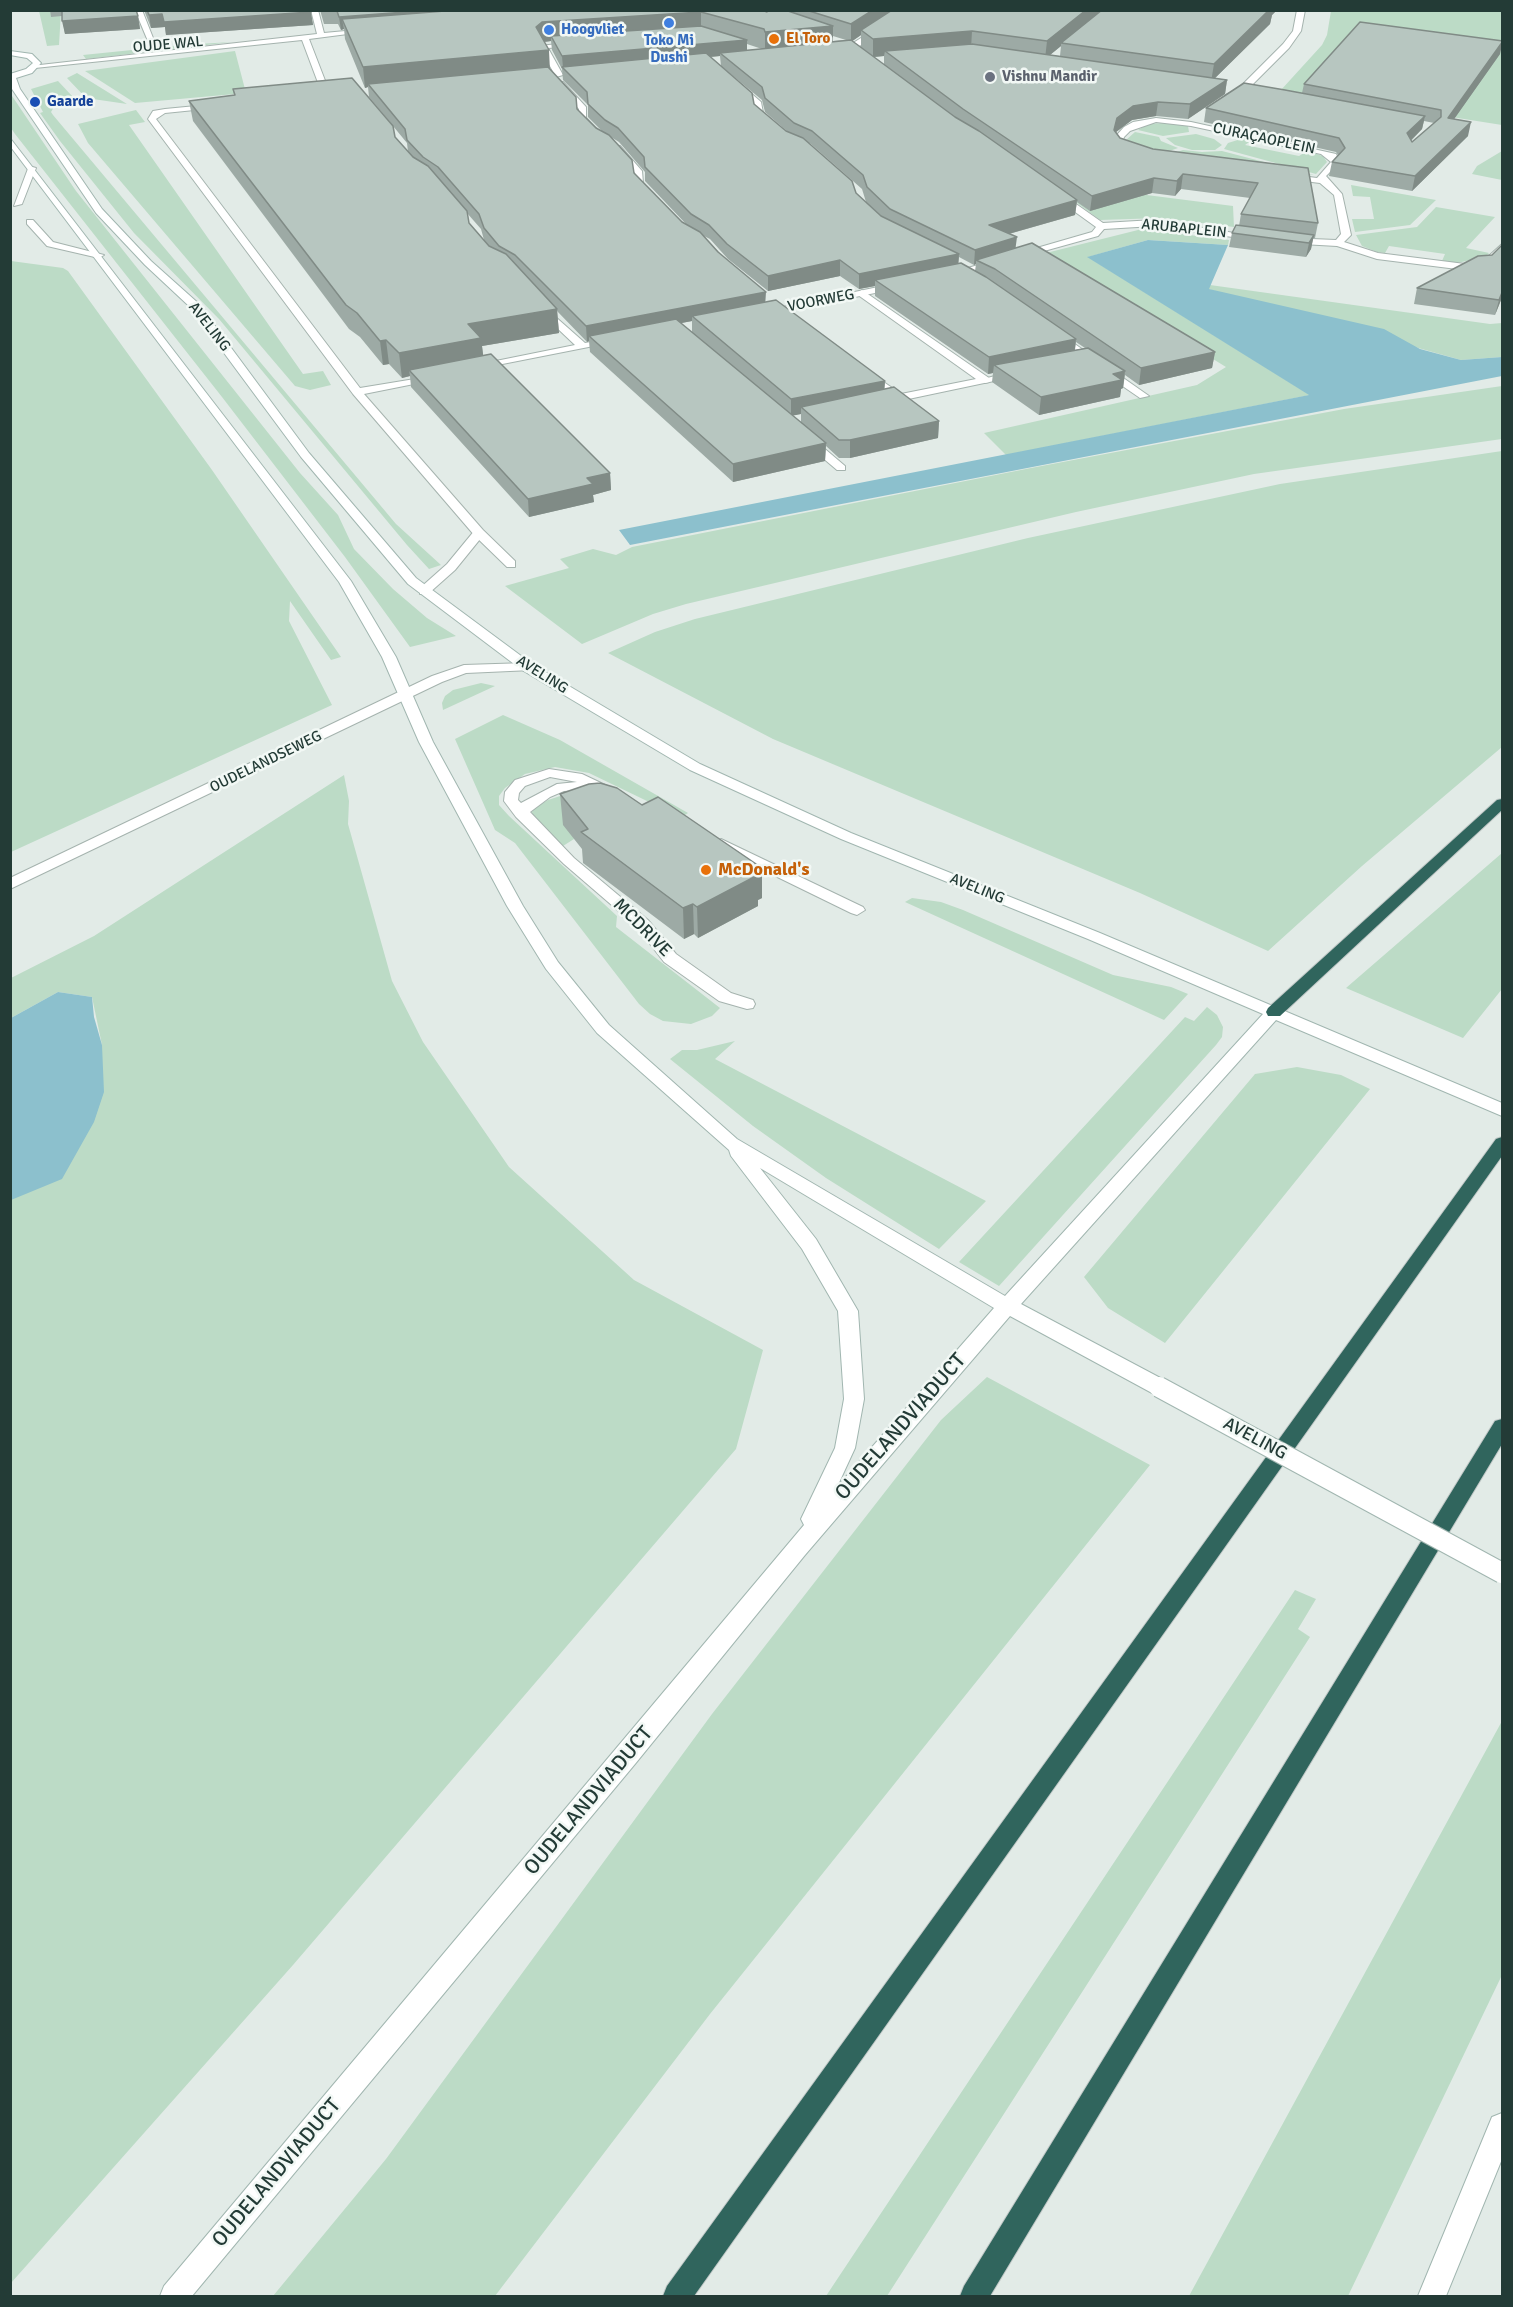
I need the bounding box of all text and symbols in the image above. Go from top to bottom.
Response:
marker: Toko Mi Dushi [662,16,676,30]
place label: Hoogvliet [561,21,624,39]
marker: Hoogvliet [542,23,556,37]
place label: El Toro [786,30,830,48]
place label: Toko Mi Dushi [644,32,694,67]
marker: El Toro [767,32,781,46]
street label: OUDE WAL [132,33,204,57]
place label: Vishnu Mandir [1002,68,1097,86]
marker: Vishnu Mandir [983,70,997,84]
place label: Gaarde [47,93,94,111]
marker: Gaarde [28,95,42,109]
street label: CURAÇAOPLEIN [1211,119,1317,159]
street label: ARUBAPLEIN [1141,216,1227,242]
street label: VOORWEG [786,286,856,316]
street label: AVELING [184,299,234,355]
street label: AVELING [513,652,571,698]
street label: OUDELANDSEWEG [207,727,325,797]
place label: McDonald's [718,859,809,881]
marker: McDonald's [699,863,713,877]
street label: AVELING [947,870,1007,908]
street label: MCDRIVE [608,894,676,962]
street label: OUDELANDVIADUCT [830,1348,972,1506]
street label: AVELING [1219,1413,1291,1465]
street label: OUDELANDVIADUCT [519,1722,659,1880]
street label: OUDELANDVIADUCT [207,2094,347,2252]

